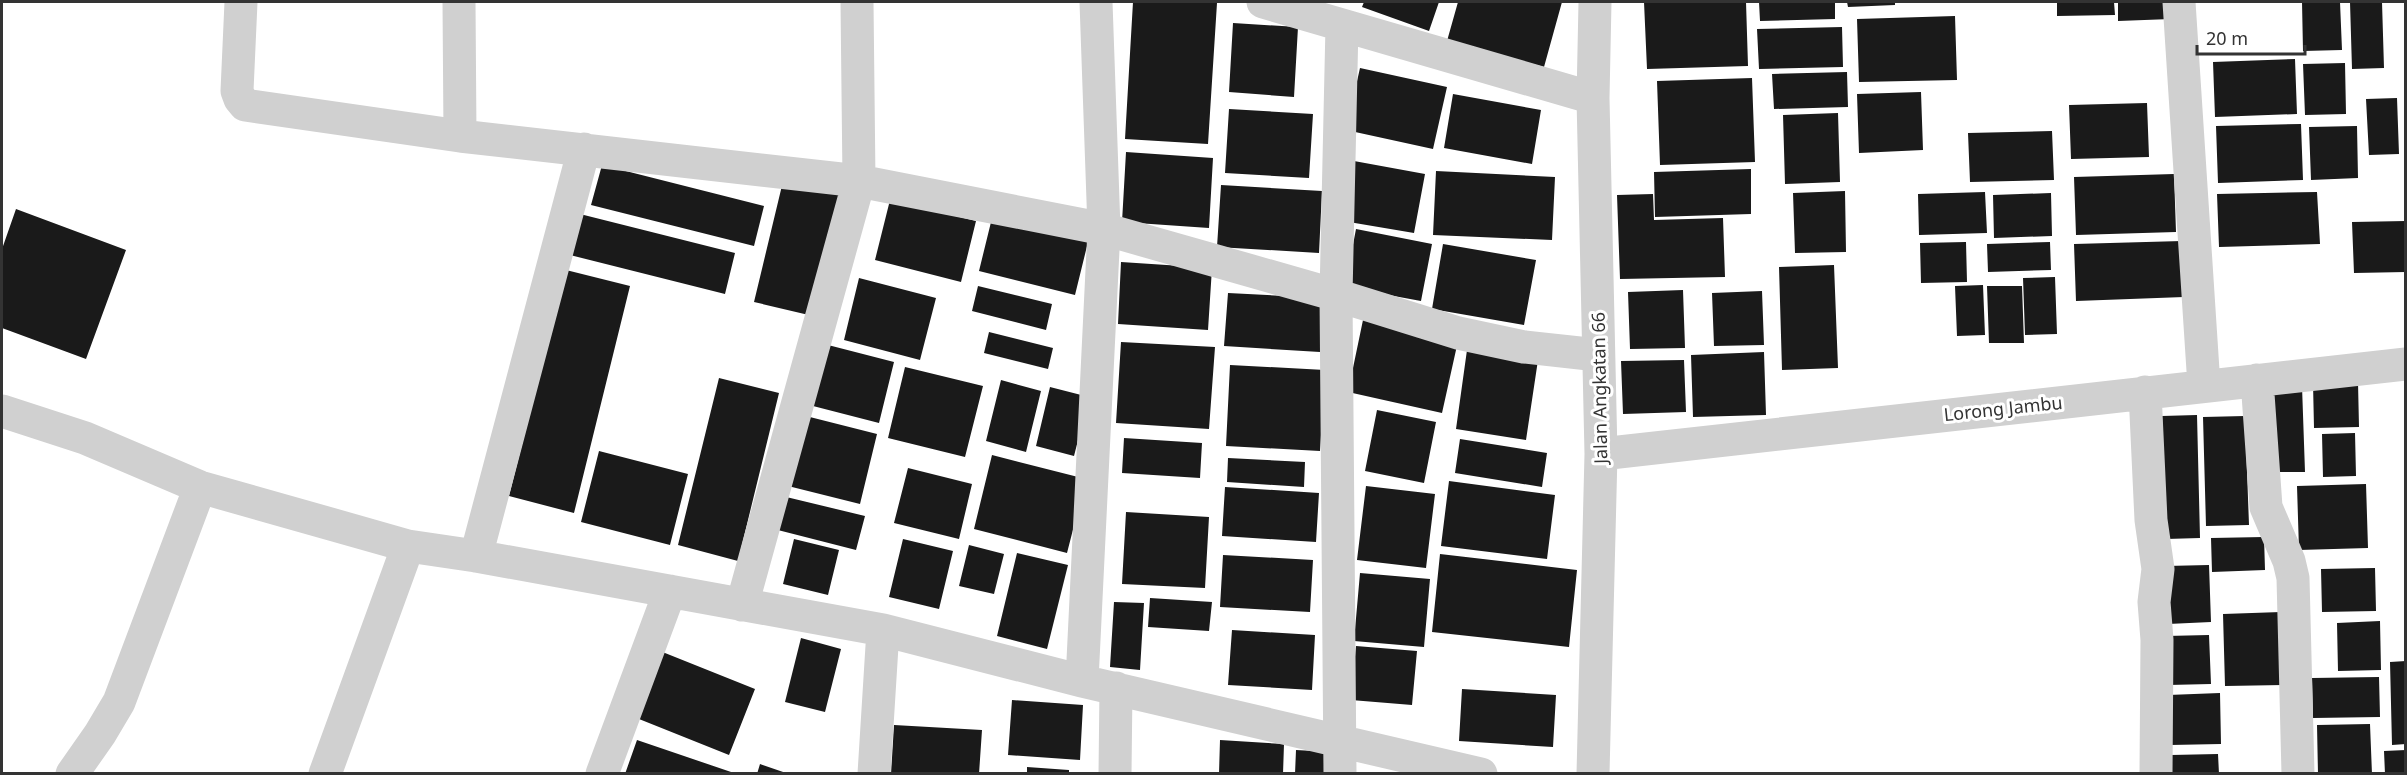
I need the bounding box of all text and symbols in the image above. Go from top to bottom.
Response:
scale bar [2197,18,2305,56]
text: 20 m [2206,26,2248,50]
street label: Jalan Angkatan 66 [1586,312,1612,466]
street label: Lorong Jambu [1942,390,2064,426]

